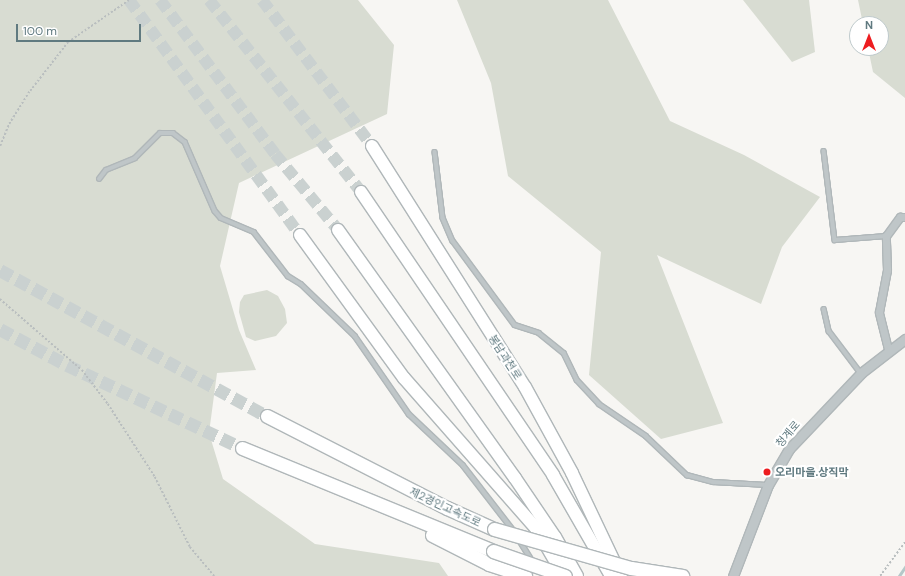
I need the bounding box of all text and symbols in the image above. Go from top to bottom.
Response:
scale bar [18,16,143,42]
north arrow [849,16,889,56]
text: N [865,18,873,32]
text: 100 m [23,23,57,39]
street label: 봉담과천로 [486,332,524,382]
street label: 청계로 [773,418,803,450]
place label: 오리마을.상직막 [775,465,849,479]
marker: 오리마을.상직막 [762,467,772,477]
street label: 제2경인고속도로 [407,485,483,529]

